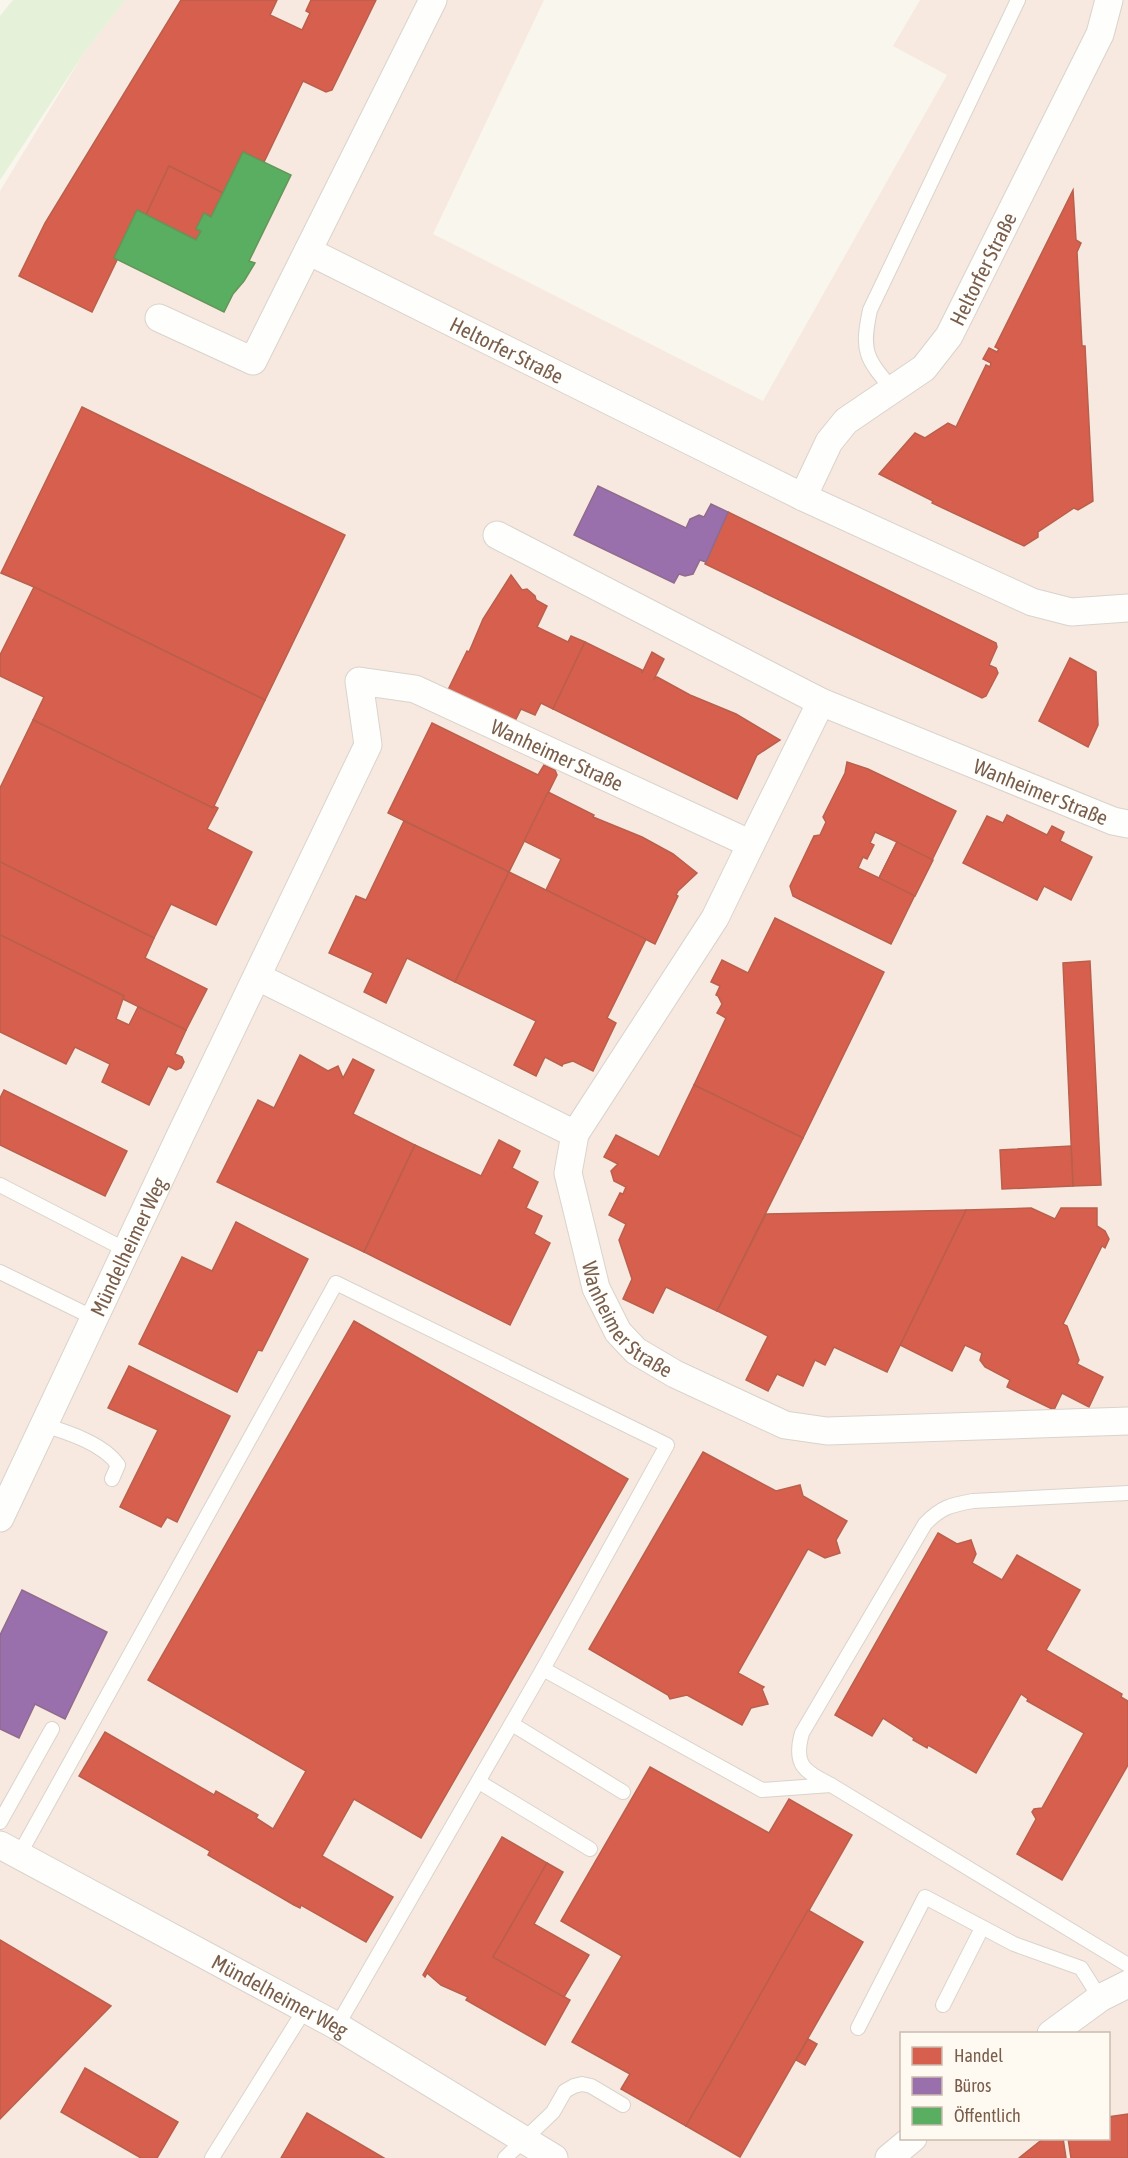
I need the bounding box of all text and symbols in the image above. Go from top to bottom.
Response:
street label: Heltorfer Straße [944,208,1021,329]
street label: Heltorfer Straße [446,312,567,388]
street label: Wanheimer Straße [487,714,627,795]
street label: Wanheimer Straße [970,754,1112,830]
street label: Mündelheimer Weg [85,1173,171,1320]
street label: Wanheimer Straße [578,1259,677,1382]
street label: Mündelheimer Weg [208,1949,353,2042]
legend [900,2032,1110,2140]
text: Handel [954,2045,1003,2066]
text: Büros [954,2075,991,2096]
text: Öffentlich [954,2105,1021,2126]

